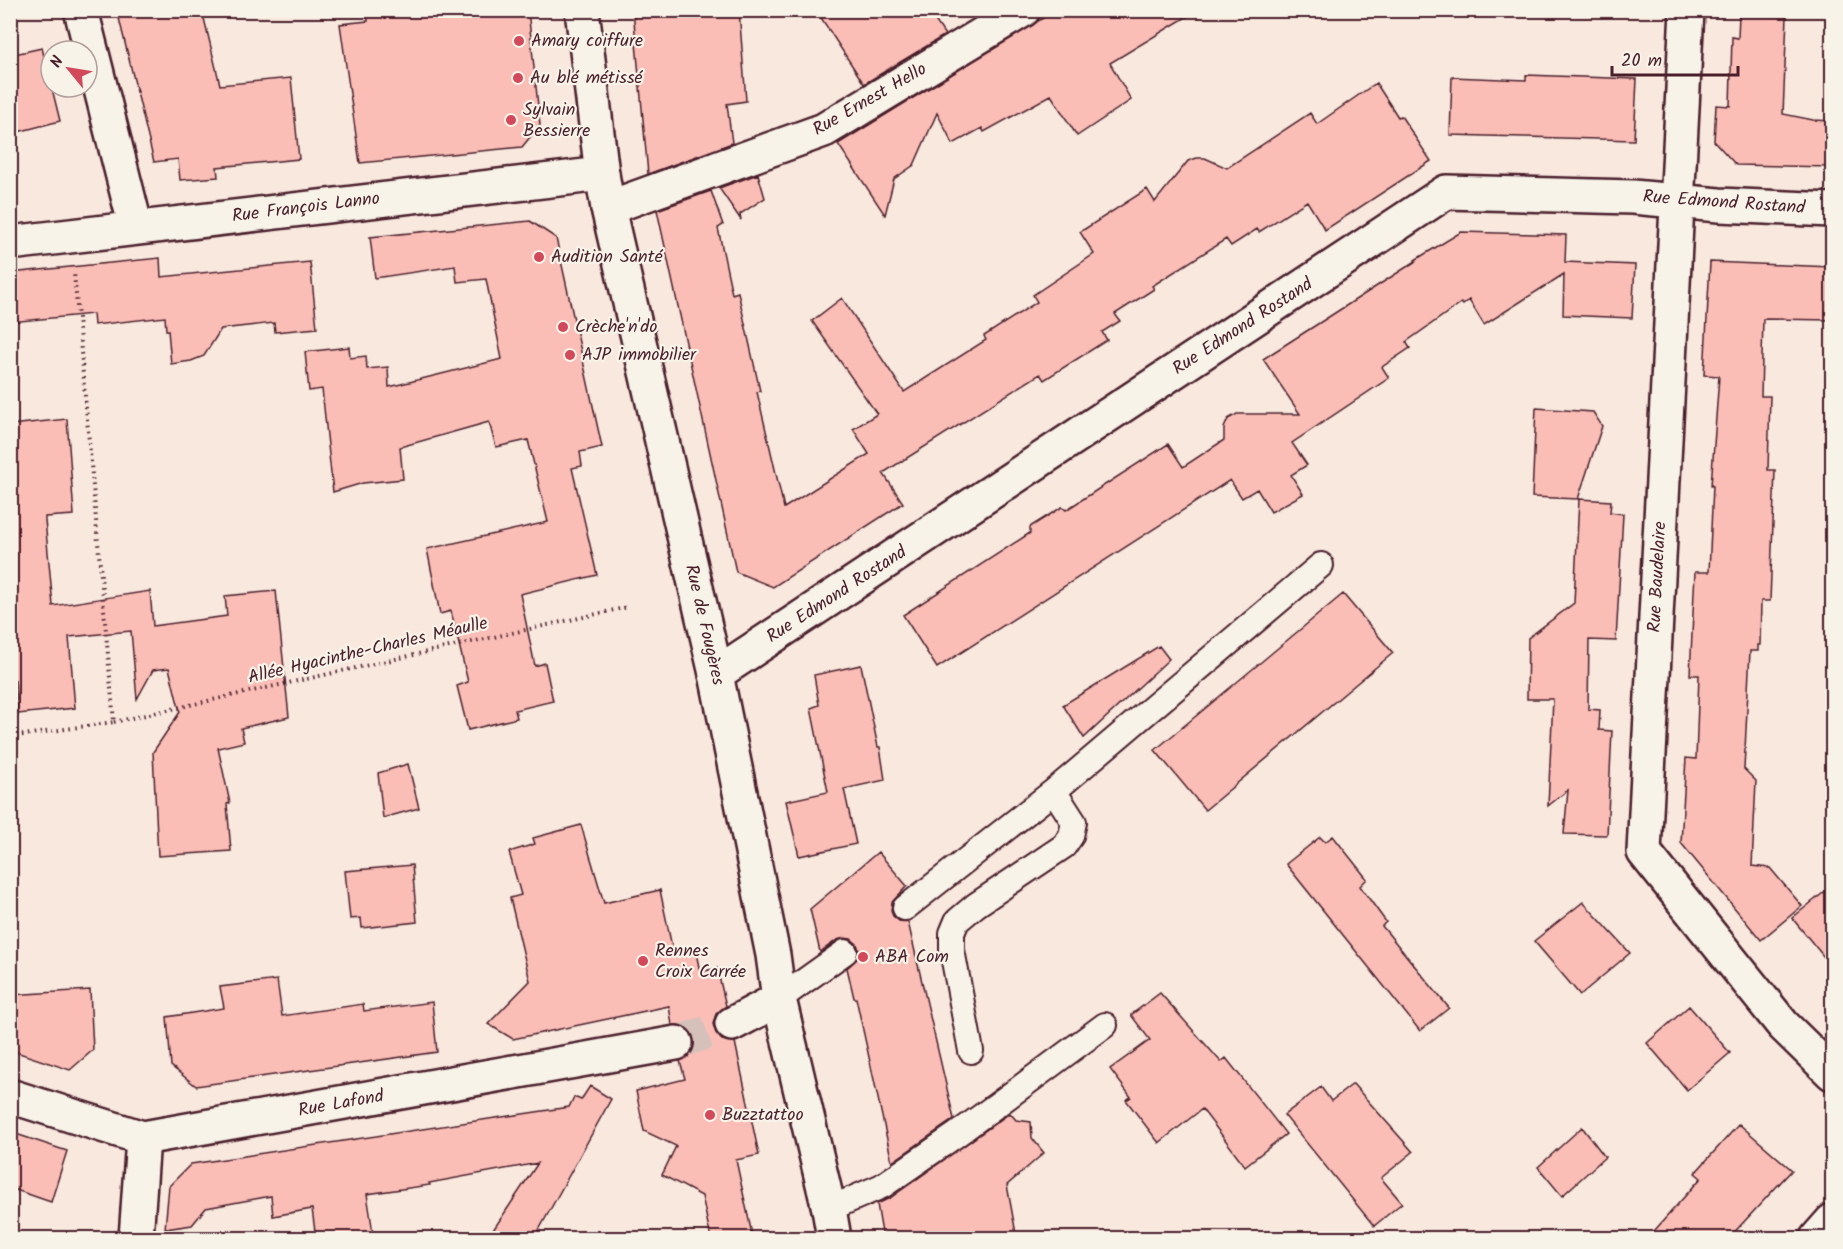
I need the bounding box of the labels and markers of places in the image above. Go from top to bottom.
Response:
place label: Amary coiffure [531,27,643,56]
marker: Amary coiffure [512,34,526,48]
place label: Au blé métissé [530,64,644,93]
marker: Au blé métissé [511,71,525,85]
place label: Sylvain Bessierre [523,96,590,146]
marker: Sylvain Bessierre [504,113,518,127]
place label: Audition Santé [551,243,664,272]
marker: Audition Santé [532,250,546,264]
place label: Crèche'n'do [575,313,657,342]
marker: Crèche'n'do [556,320,570,334]
place label: AJP immobilier [582,341,697,370]
marker: AJP immobilier [563,348,577,362]
place label: Rennes Croix Carrée [655,937,746,987]
place label: ABA Com [875,943,949,972]
marker: ABA Com [856,950,870,964]
marker: Rennes Croix Carrée [636,954,650,968]
place label: Buzztattoo [722,1101,804,1130]
marker: Buzztattoo [703,1108,717,1122]

